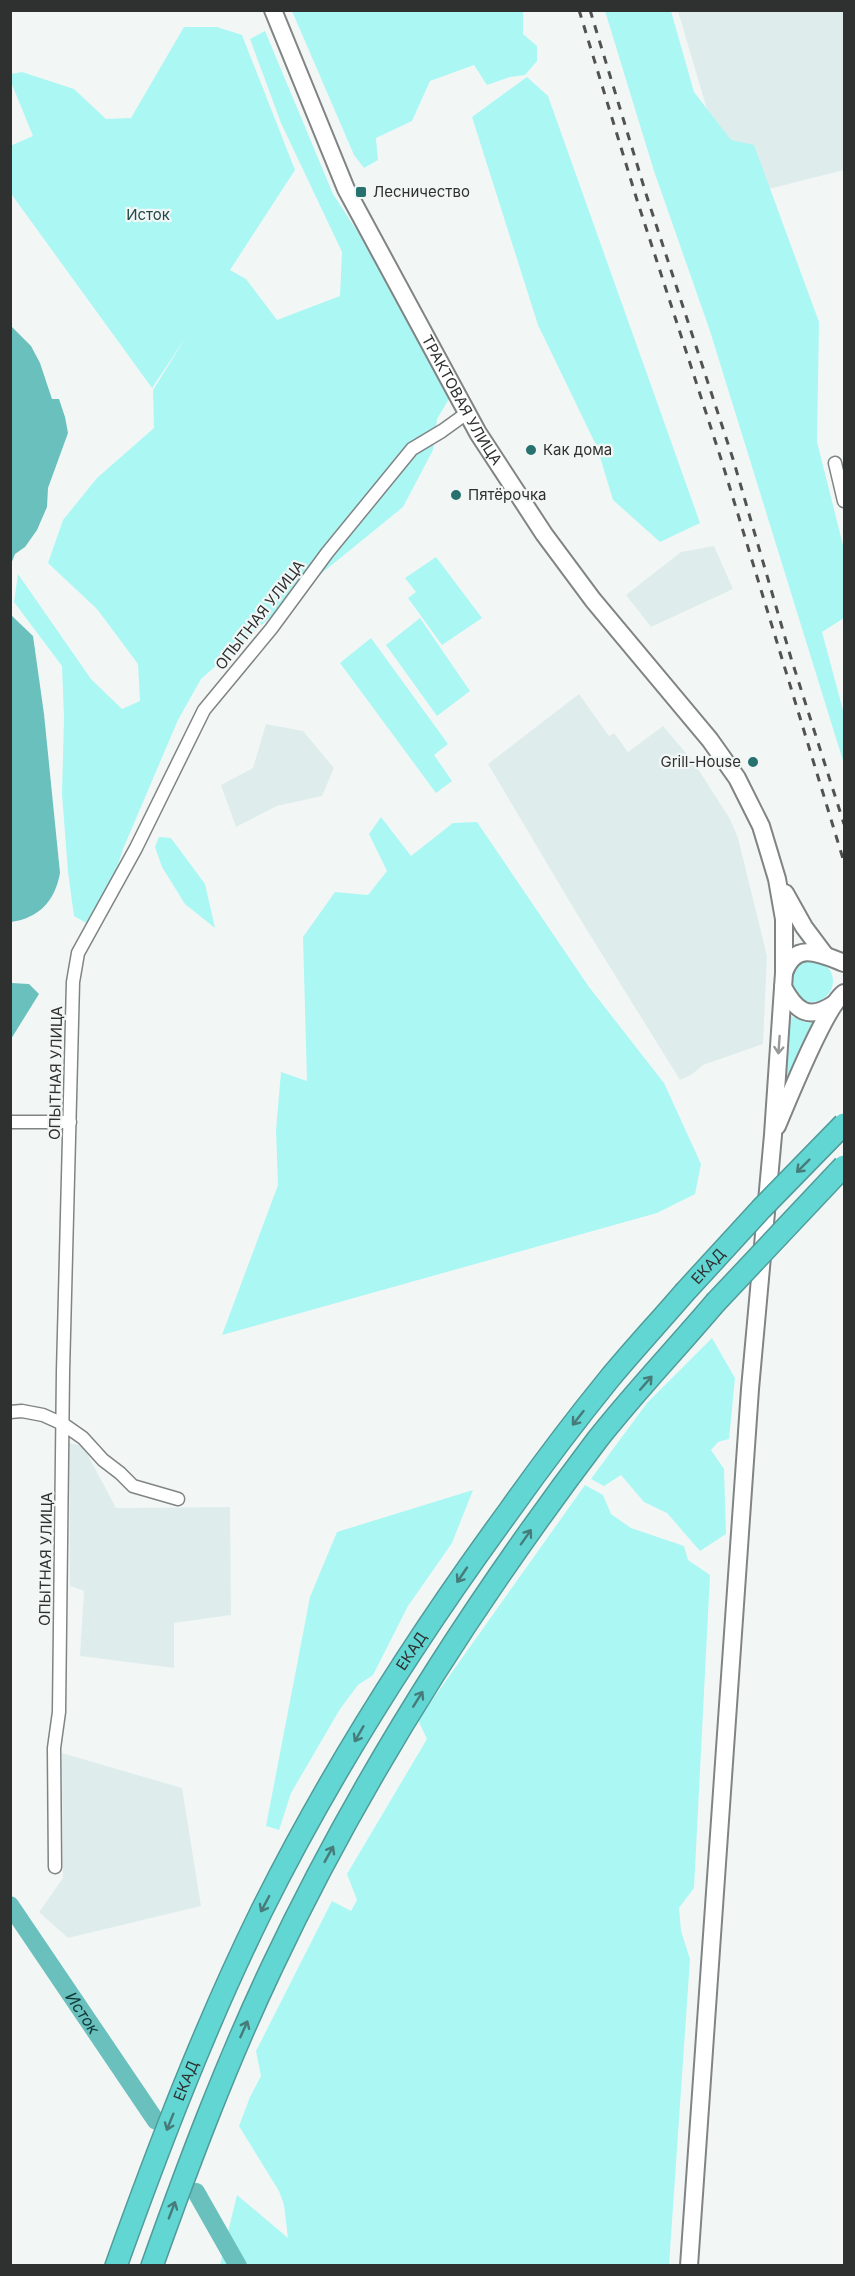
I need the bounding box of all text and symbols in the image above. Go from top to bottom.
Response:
place label: Лесничество [373,182,470,201]
marker: Лесничество [354,185,368,199]
park label: Исток [126,205,170,224]
street label: ТРАКТОВАЯ УЛИЦА [418,331,506,469]
place label: Как дома [543,440,612,459]
marker: Как дома [524,443,538,457]
place label: Пятёрочка [468,485,547,504]
marker: Пятёрочка [449,488,463,502]
street label: ОПЫТНАЯ УЛИЦА [211,556,308,673]
place label: Grill-House [660,752,741,771]
marker: Grill-House [746,755,760,769]
street label: ОПЫТНАЯ УЛИЦА [45,1006,66,1140]
one-way arrow [773,1035,784,1055]
one-way arrow [796,1159,811,1173]
street label: ЕКАД [687,1244,729,1288]
one-way arrow [639,1376,653,1391]
one-way arrow [572,1410,585,1426]
street label: ОПЫТНАЯ УЛИЦА [35,1492,56,1626]
one-way arrow [520,1530,532,1546]
one-way arrow [456,1566,468,1583]
street label: ЕКАД [392,1628,431,1674]
one-way arrow [412,1691,424,1708]
one-way arrow [353,1725,365,1742]
one-way arrow [323,1846,335,1863]
one-way arrow [259,1895,270,1913]
water label: Исток [61,1988,105,2039]
one-way arrow [239,2021,250,2039]
street label: ЕКАД [169,2058,202,2104]
one-way arrow [164,2112,175,2130]
one-way arrow [167,2202,178,2220]

